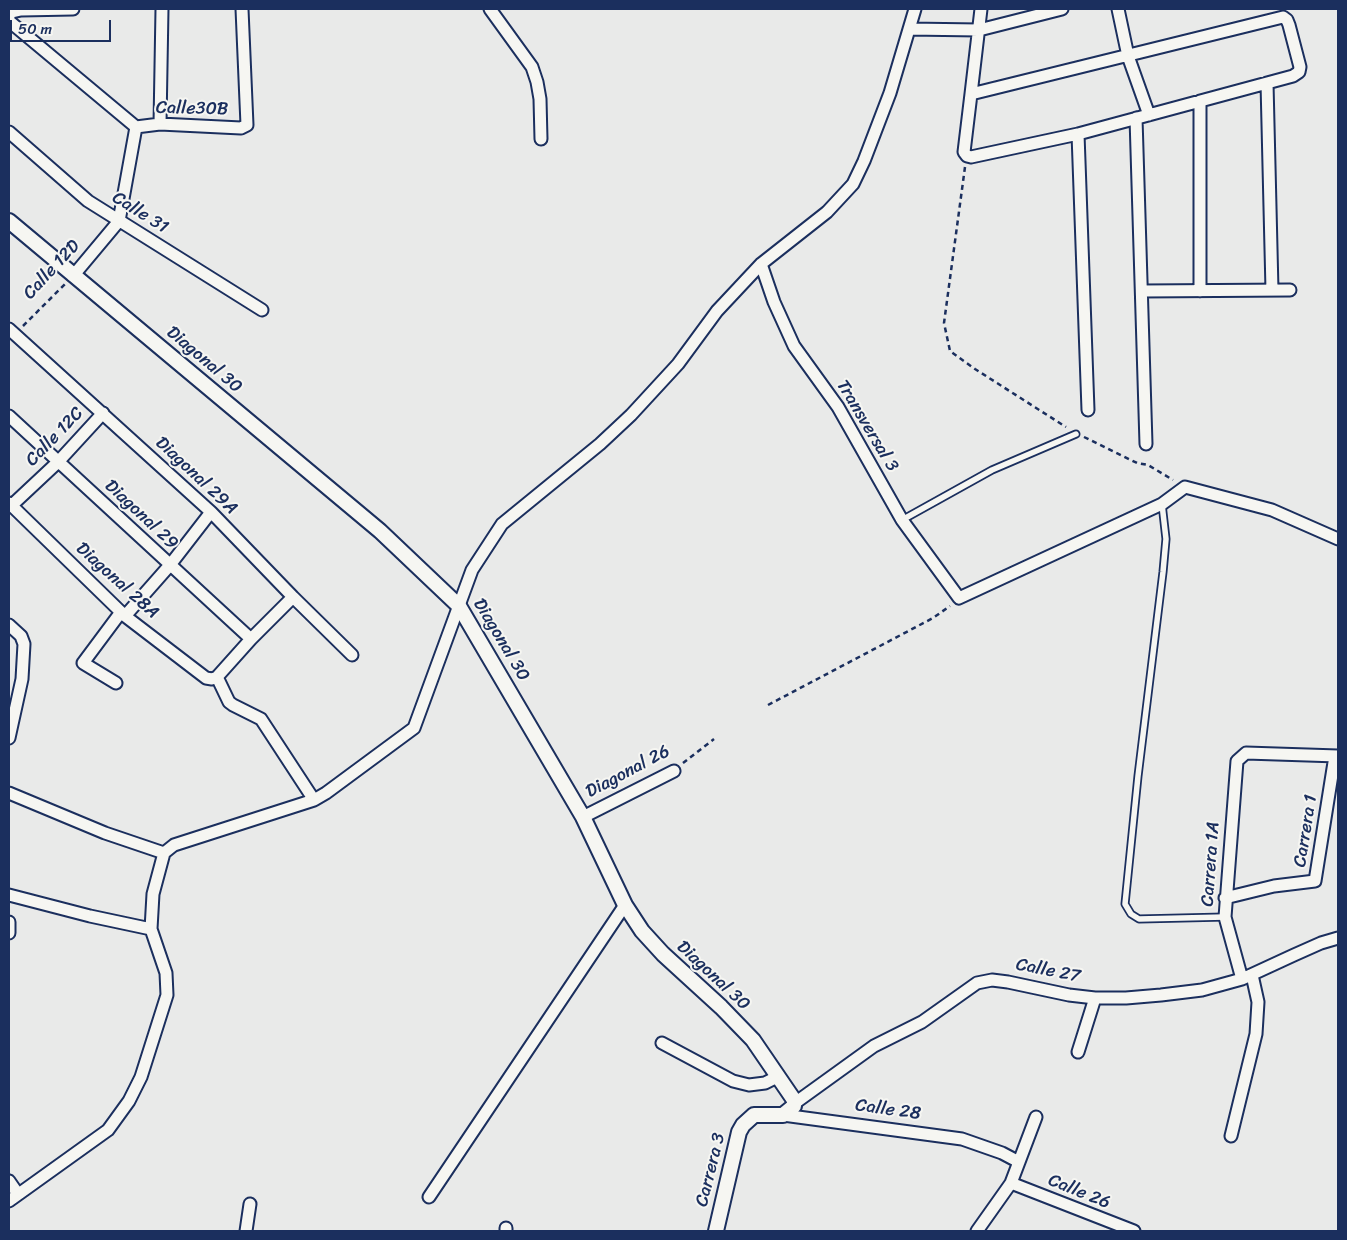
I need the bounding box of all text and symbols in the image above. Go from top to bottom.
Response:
scale bar [12,10,114,42]
text: 50 m [18,16,52,42]
street label: Calle30B [156,98,228,120]
street label: Calle 31 [108,187,172,239]
street label: Calle 12D [19,236,85,304]
street label: Diagonal 30 [162,322,246,398]
street label: Transversal 3 [831,376,903,476]
street label: Calle 12C [22,403,88,471]
street label: Diagonal 29A [150,432,242,520]
street label: Diagonal 29 [100,475,182,555]
street label: Diagonal 28A [71,538,163,624]
street label: Diagonal 30 [468,595,534,685]
street label: Diagonal 26 [582,741,674,803]
street label: Carrera 1 [1290,793,1322,869]
street label: Carrera 1A [1197,821,1225,907]
street label: Diagonal 30 [672,937,754,1015]
street label: Calle 27 [1014,954,1082,988]
street label: Calle 28 [854,1095,922,1125]
street label: Carrera 3 [691,1131,731,1209]
street label: Calle 26 [1045,1170,1113,1214]

